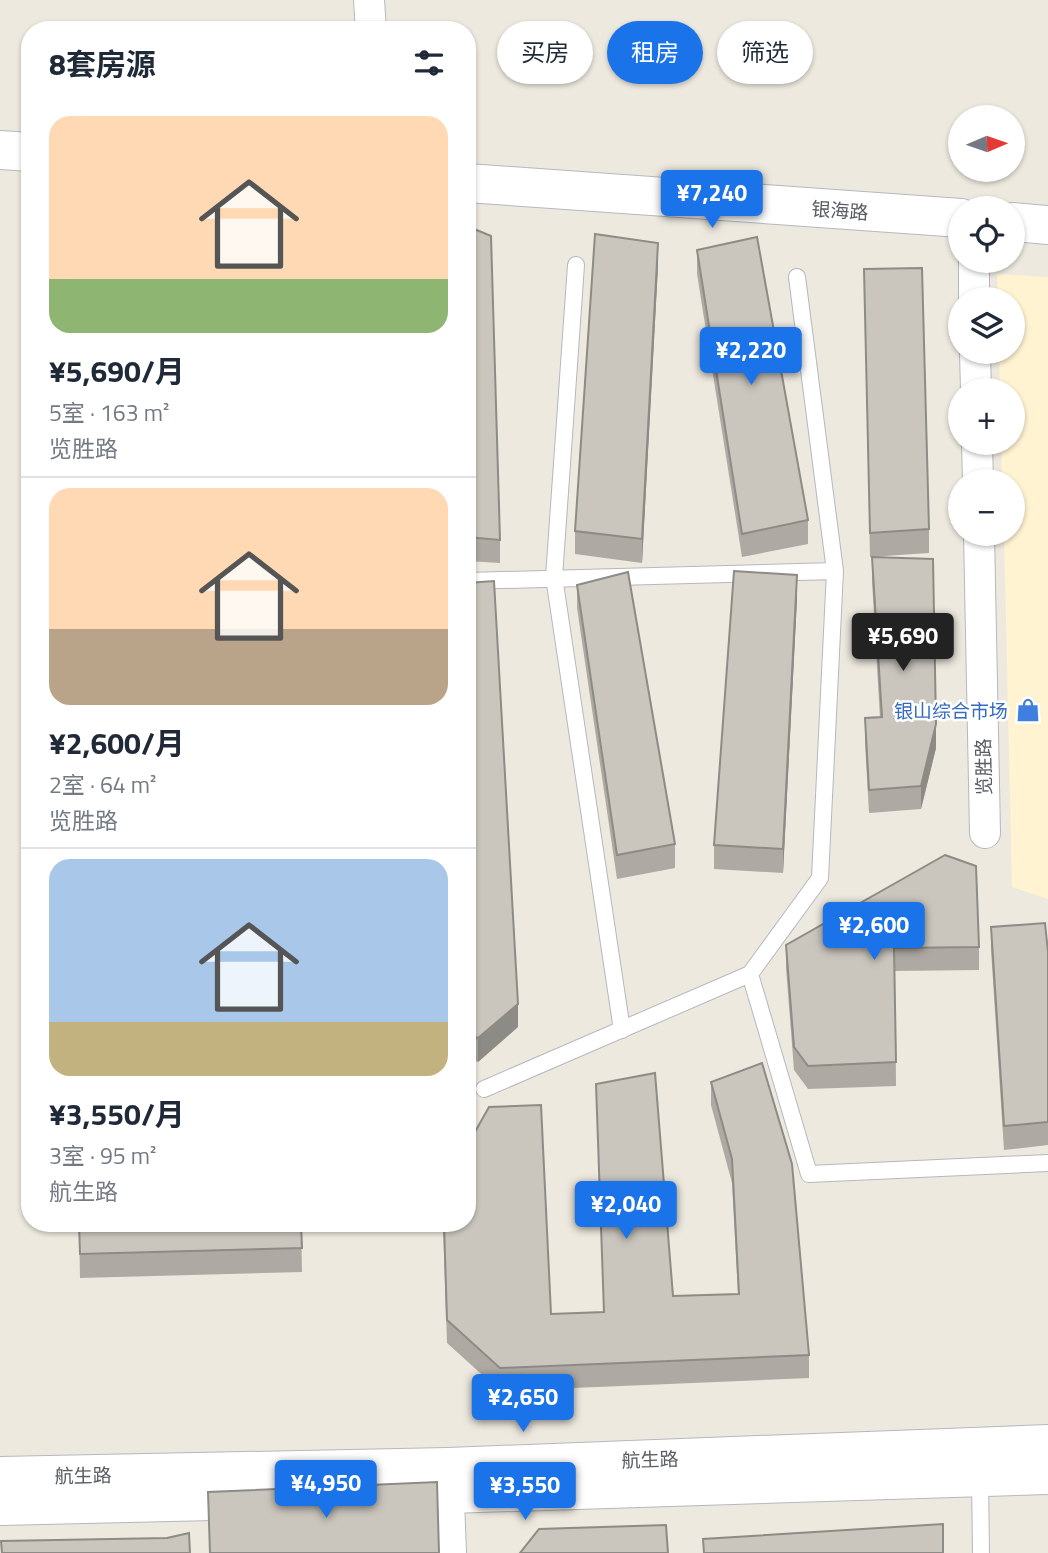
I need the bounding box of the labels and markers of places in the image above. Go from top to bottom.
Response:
pin: ¥7,240 [655,170,769,230]
pin: ¥2,220 [694,328,808,387]
pin: ¥5,690 [846,614,960,673]
place label: 银山综合市场 [894,696,1008,725]
shop icon: 银山综合市场 [1014,696,1042,724]
pin: ¥2,600 [817,902,931,962]
pin: ¥2,040 [569,1182,683,1241]
pin: ¥2,650 [466,1374,580,1434]
pin: ¥4,950 [269,1460,383,1520]
pin: ¥3,550 [468,1462,582,1522]

